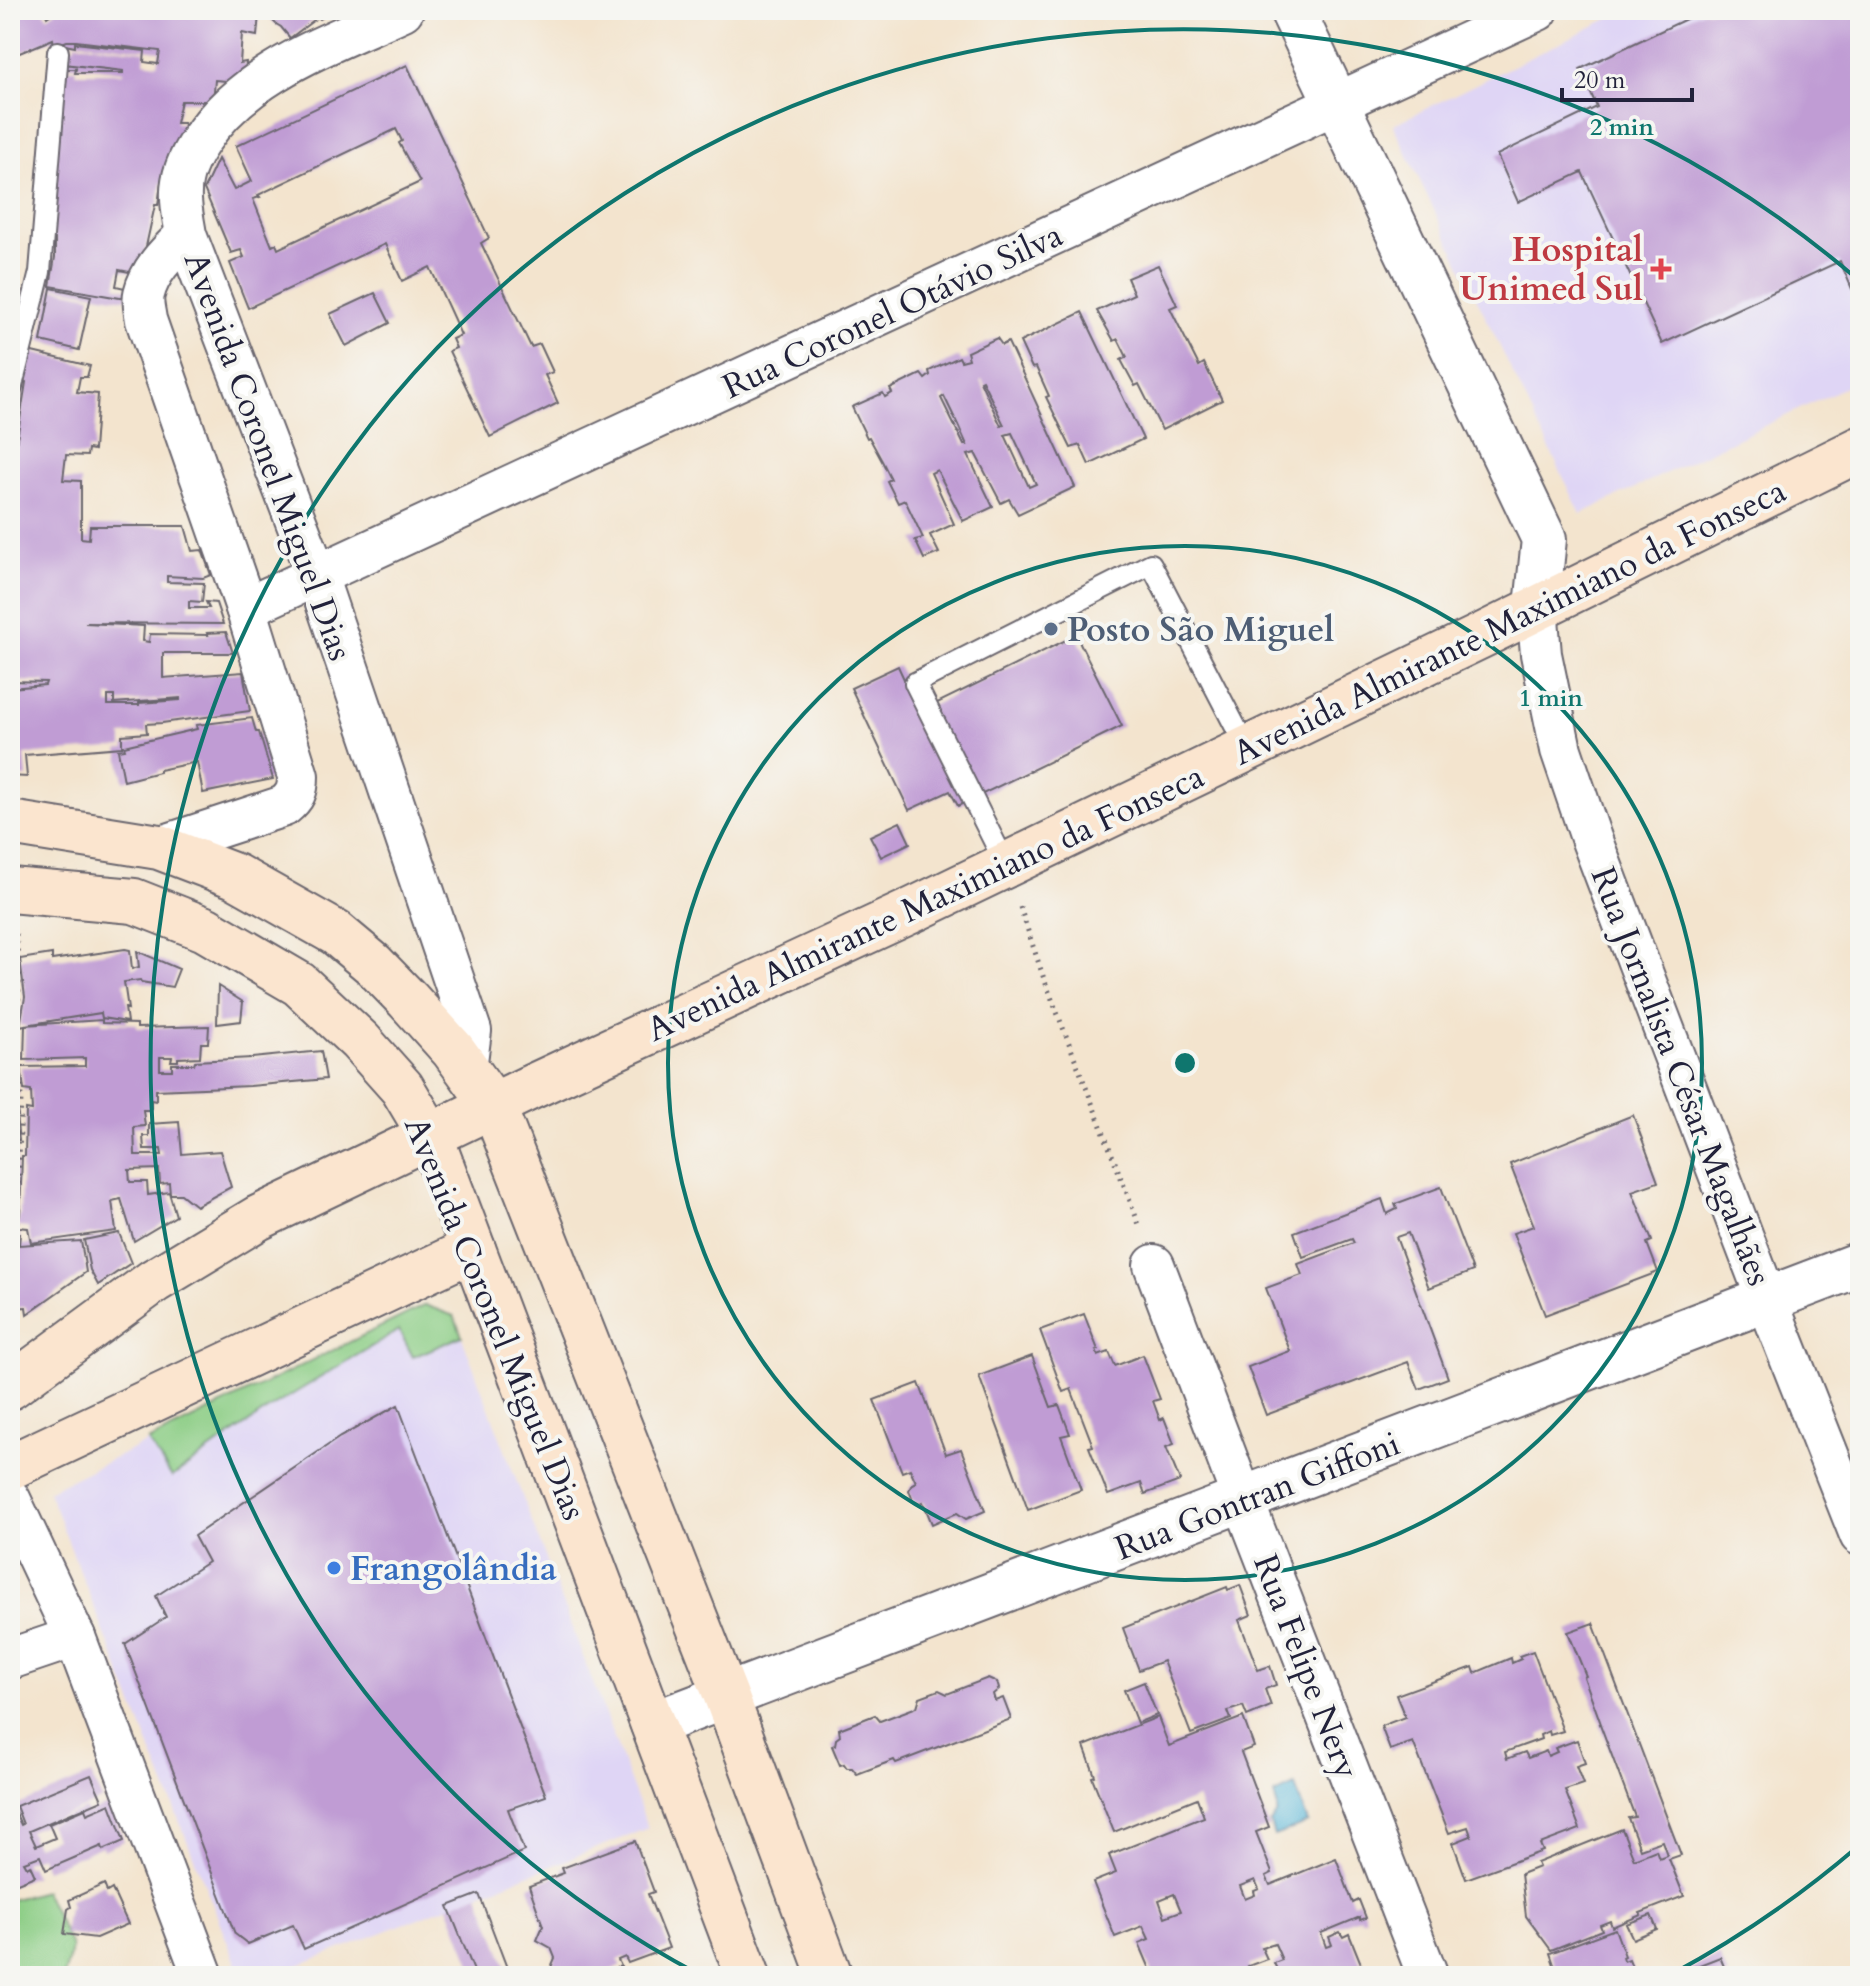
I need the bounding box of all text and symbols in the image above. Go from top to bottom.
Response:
scale bar [1562,52,1692,102]
text: 20 m [1574,64,1626,97]
text: 2 min [1590,111,1655,144]
street label: Rua Coronel Otávio Silva [715,212,1070,410]
place label: Hospital Unimed Sul [1460,227,1643,312]
street label: Avenida Coronel Miguel Dias [173,246,363,667]
marker: Hospital Unimed Sul [1650,258,1672,280]
street label: Avenida Almirante Maximiano da Fonseca [1225,467,1794,776]
place label: Posto São Miguel [1067,607,1334,653]
marker: Posto São Miguel [1042,620,1060,638]
text: 1 min [1519,682,1584,715]
street label: Avenida Almirante Maximiano da Fonseca [639,753,1212,1053]
street label: Rua Jornalista César Magalhães [1580,860,1782,1292]
centre of rings [1171,1049,1199,1077]
street label: Avenida Coronel Miguel Dias [393,1110,597,1527]
street label: Rua Gontran Giffoni [1109,1421,1406,1571]
place label: Frangolândia [350,1546,557,1592]
street label: Rua Felipe Nery [1242,1548,1370,1785]
marker: Frangolândia [325,1559,343,1577]

